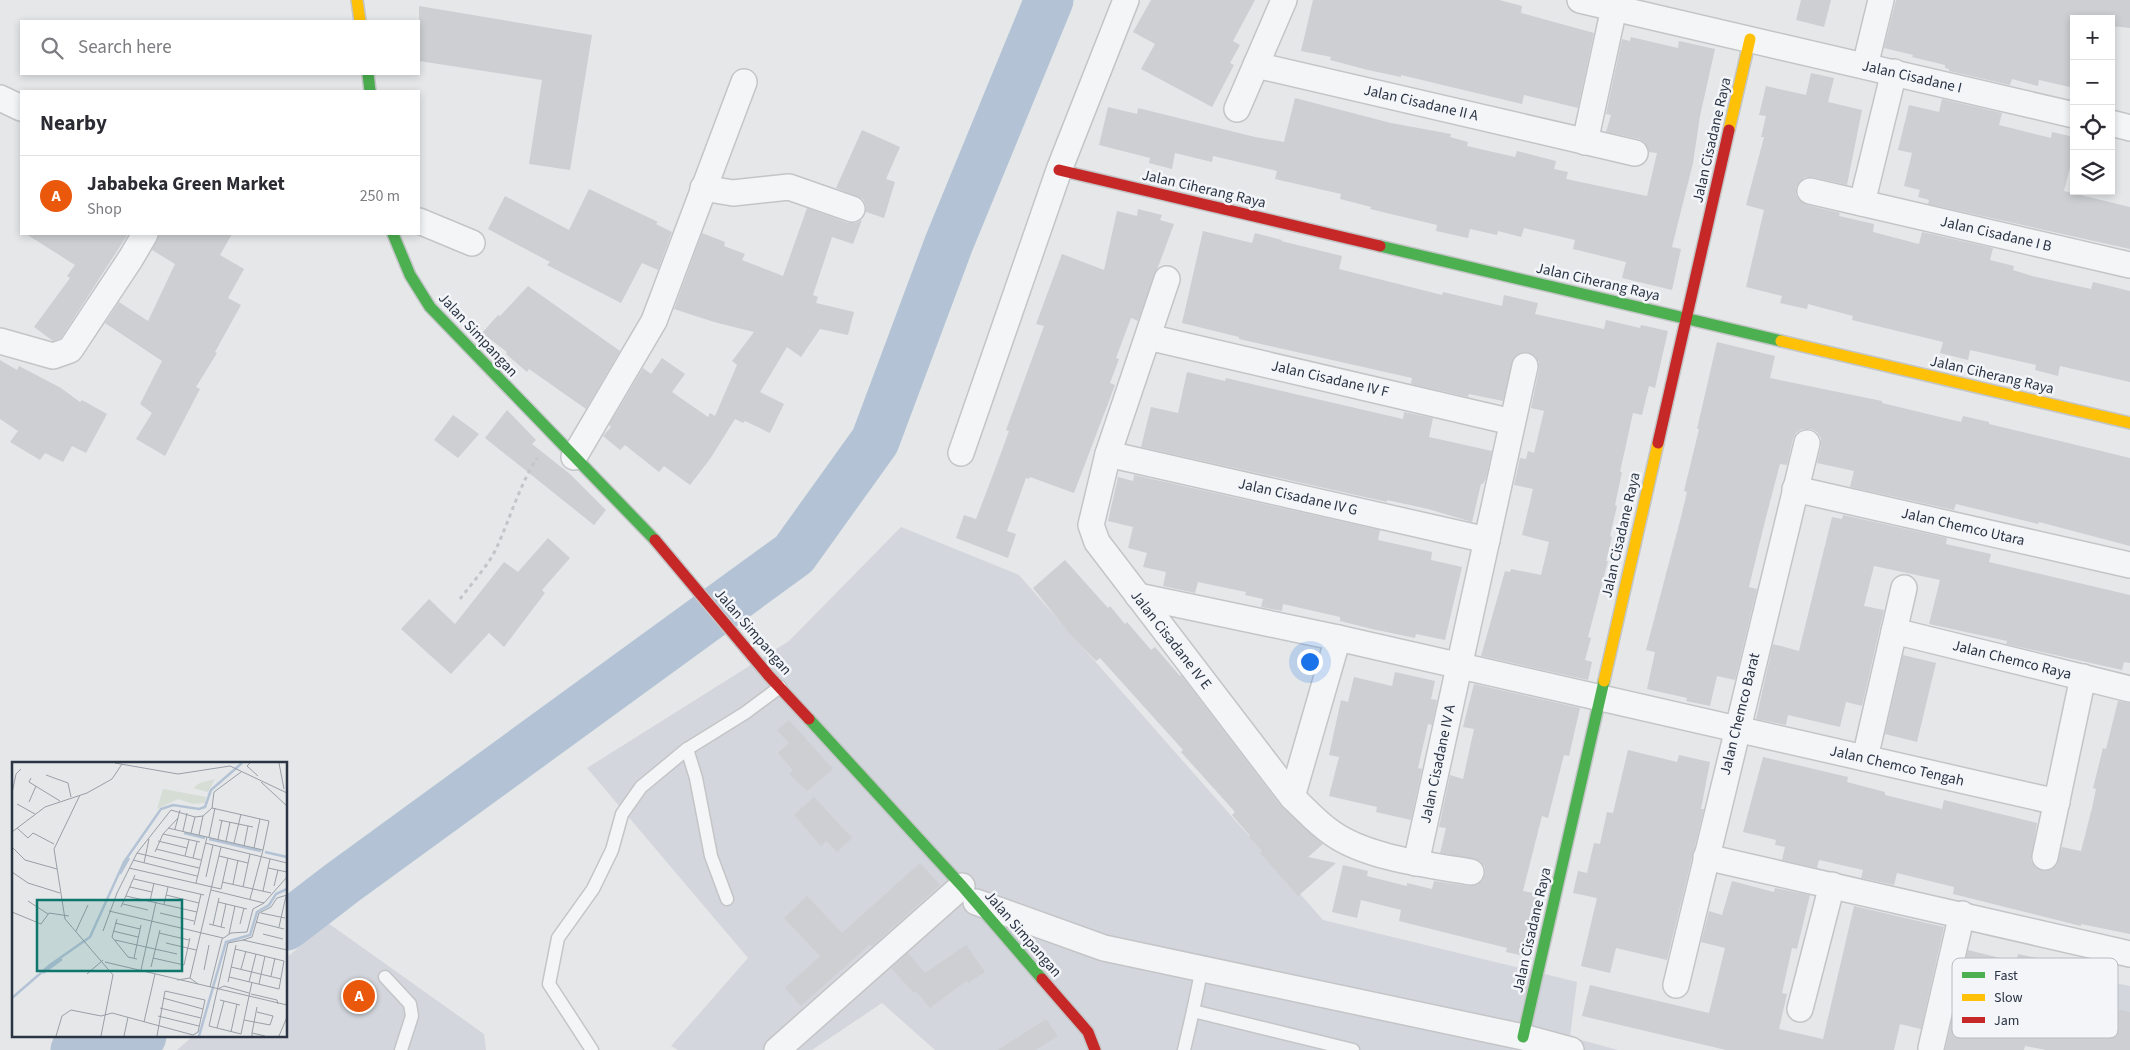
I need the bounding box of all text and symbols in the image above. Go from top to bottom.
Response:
map controls [2070,15,2115,195]
button: + [2070,15,2115,60]
search box [20,20,420,75]
icon: search [38,34,66,62]
text: Search here [78,34,172,61]
street label: Jalan Cisadane I [1860,55,1964,99]
button: − [2070,60,2115,105]
street label: Jalan Cisadane Raya [1687,75,1737,205]
street label: Jalan Cisadane II A [1362,80,1481,127]
button: locate [2070,105,2115,150]
text: Nearby [40,108,107,138]
button: layers [2070,150,2115,195]
street label: Jalan Ciherang Raya [1140,165,1268,213]
text: Jababeka Green Market [87,171,285,198]
text: A [51,185,61,207]
text: 250 m [360,185,400,207]
text: Shop [87,198,122,220]
street label: Jalan Cisadane I B [1938,211,2054,257]
street label: Jalan Ciherang Raya [1534,258,1662,306]
street label: Jalan Simpangan [433,288,523,382]
street label: Jalan Ciherang Raya [1928,351,2056,399]
street label: Jalan Cisadane IV F [1269,355,1391,403]
street label: Jalan Cisadane Raya [1596,470,1646,600]
street label: Jalan Cisadane IV G [1236,473,1360,521]
street label: Jalan Chemco Utara [1899,503,2027,551]
street label: Jalan Simpangan [710,584,796,680]
street label: Jalan Cisadane IV E [1126,586,1216,694]
street label: Jalan Chemco Raya [1950,635,2074,685]
your location [1297,649,1323,675]
street label: Jalan Chemco Barat [1715,651,1765,777]
street label: Jalan Cisadane IV A [1415,702,1461,825]
street label: Jalan Chemco Tengah [1828,740,1966,792]
inset map [12,762,288,1038]
street label: Jalan Cisadane Raya [1507,865,1557,995]
street label: Jalan Simpangan [980,886,1066,982]
legend [1952,958,2118,1038]
text: Fast [1994,966,2018,986]
pin: A [343,977,375,1015]
text: Slow [1994,988,2023,1008]
text: Jam [1994,1011,2019,1031]

